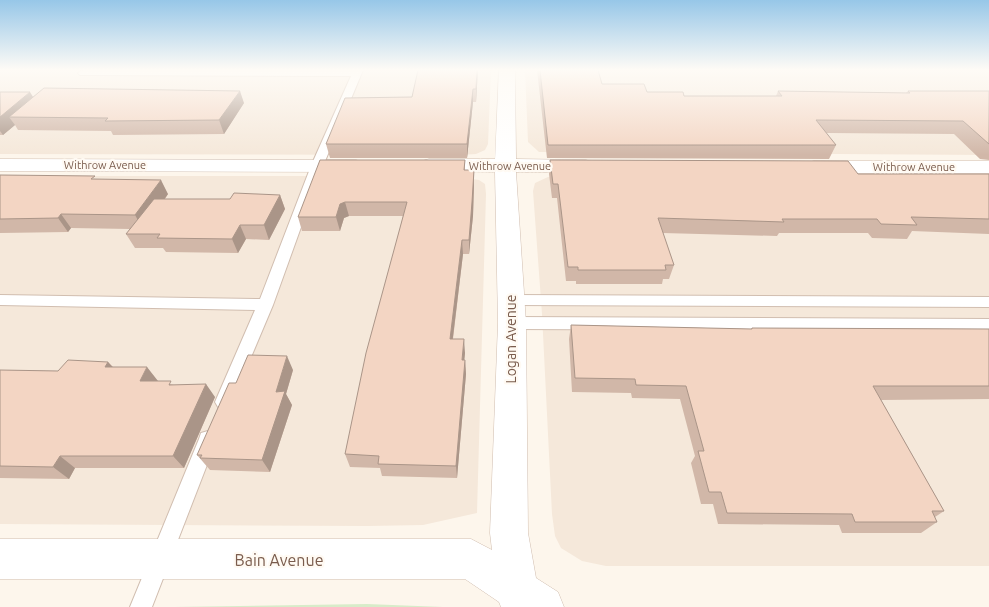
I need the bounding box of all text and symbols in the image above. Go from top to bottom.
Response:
street label: Withrow Avenue [64,159,146,171]
street label: Withrow Avenue [469,160,551,172]
street label: Withrow Avenue [873,161,955,173]
street label: Logan Avenue [503,295,519,383]
street label: Bain Avenue [235,551,323,569]

